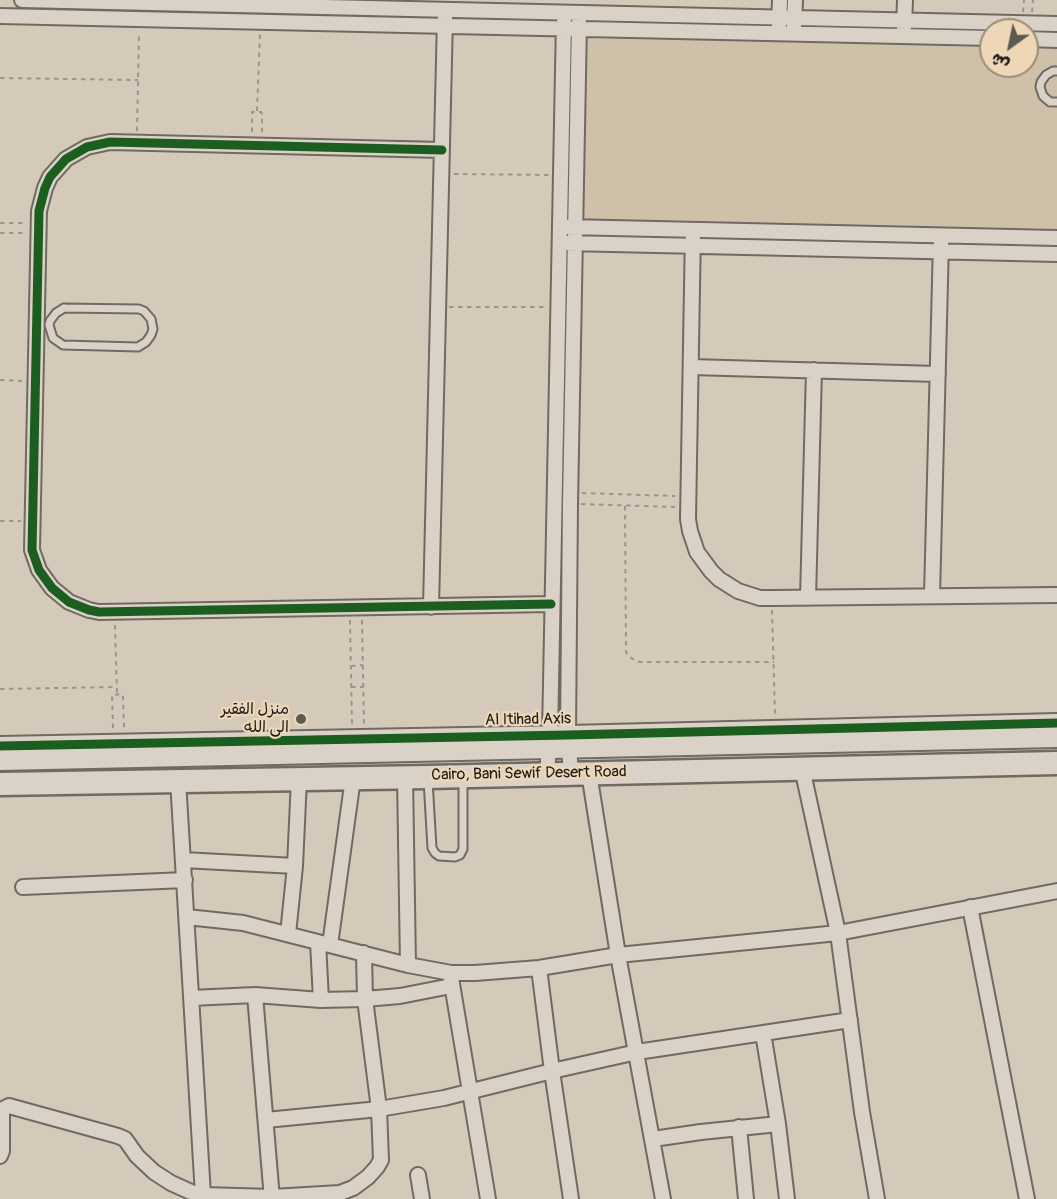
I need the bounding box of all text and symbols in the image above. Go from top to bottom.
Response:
north arrow [979,18,1039,78]
text: ش [987,48,1013,75]
place label: منزل الفقير الى الله [221,700,289,738]
street label: Al Itihad Axis [485,710,571,730]
marker: منزل الفقير الى الله [294,712,308,726]
street label: Cairo, Bani Sewif Desert Road [431,763,627,785]

